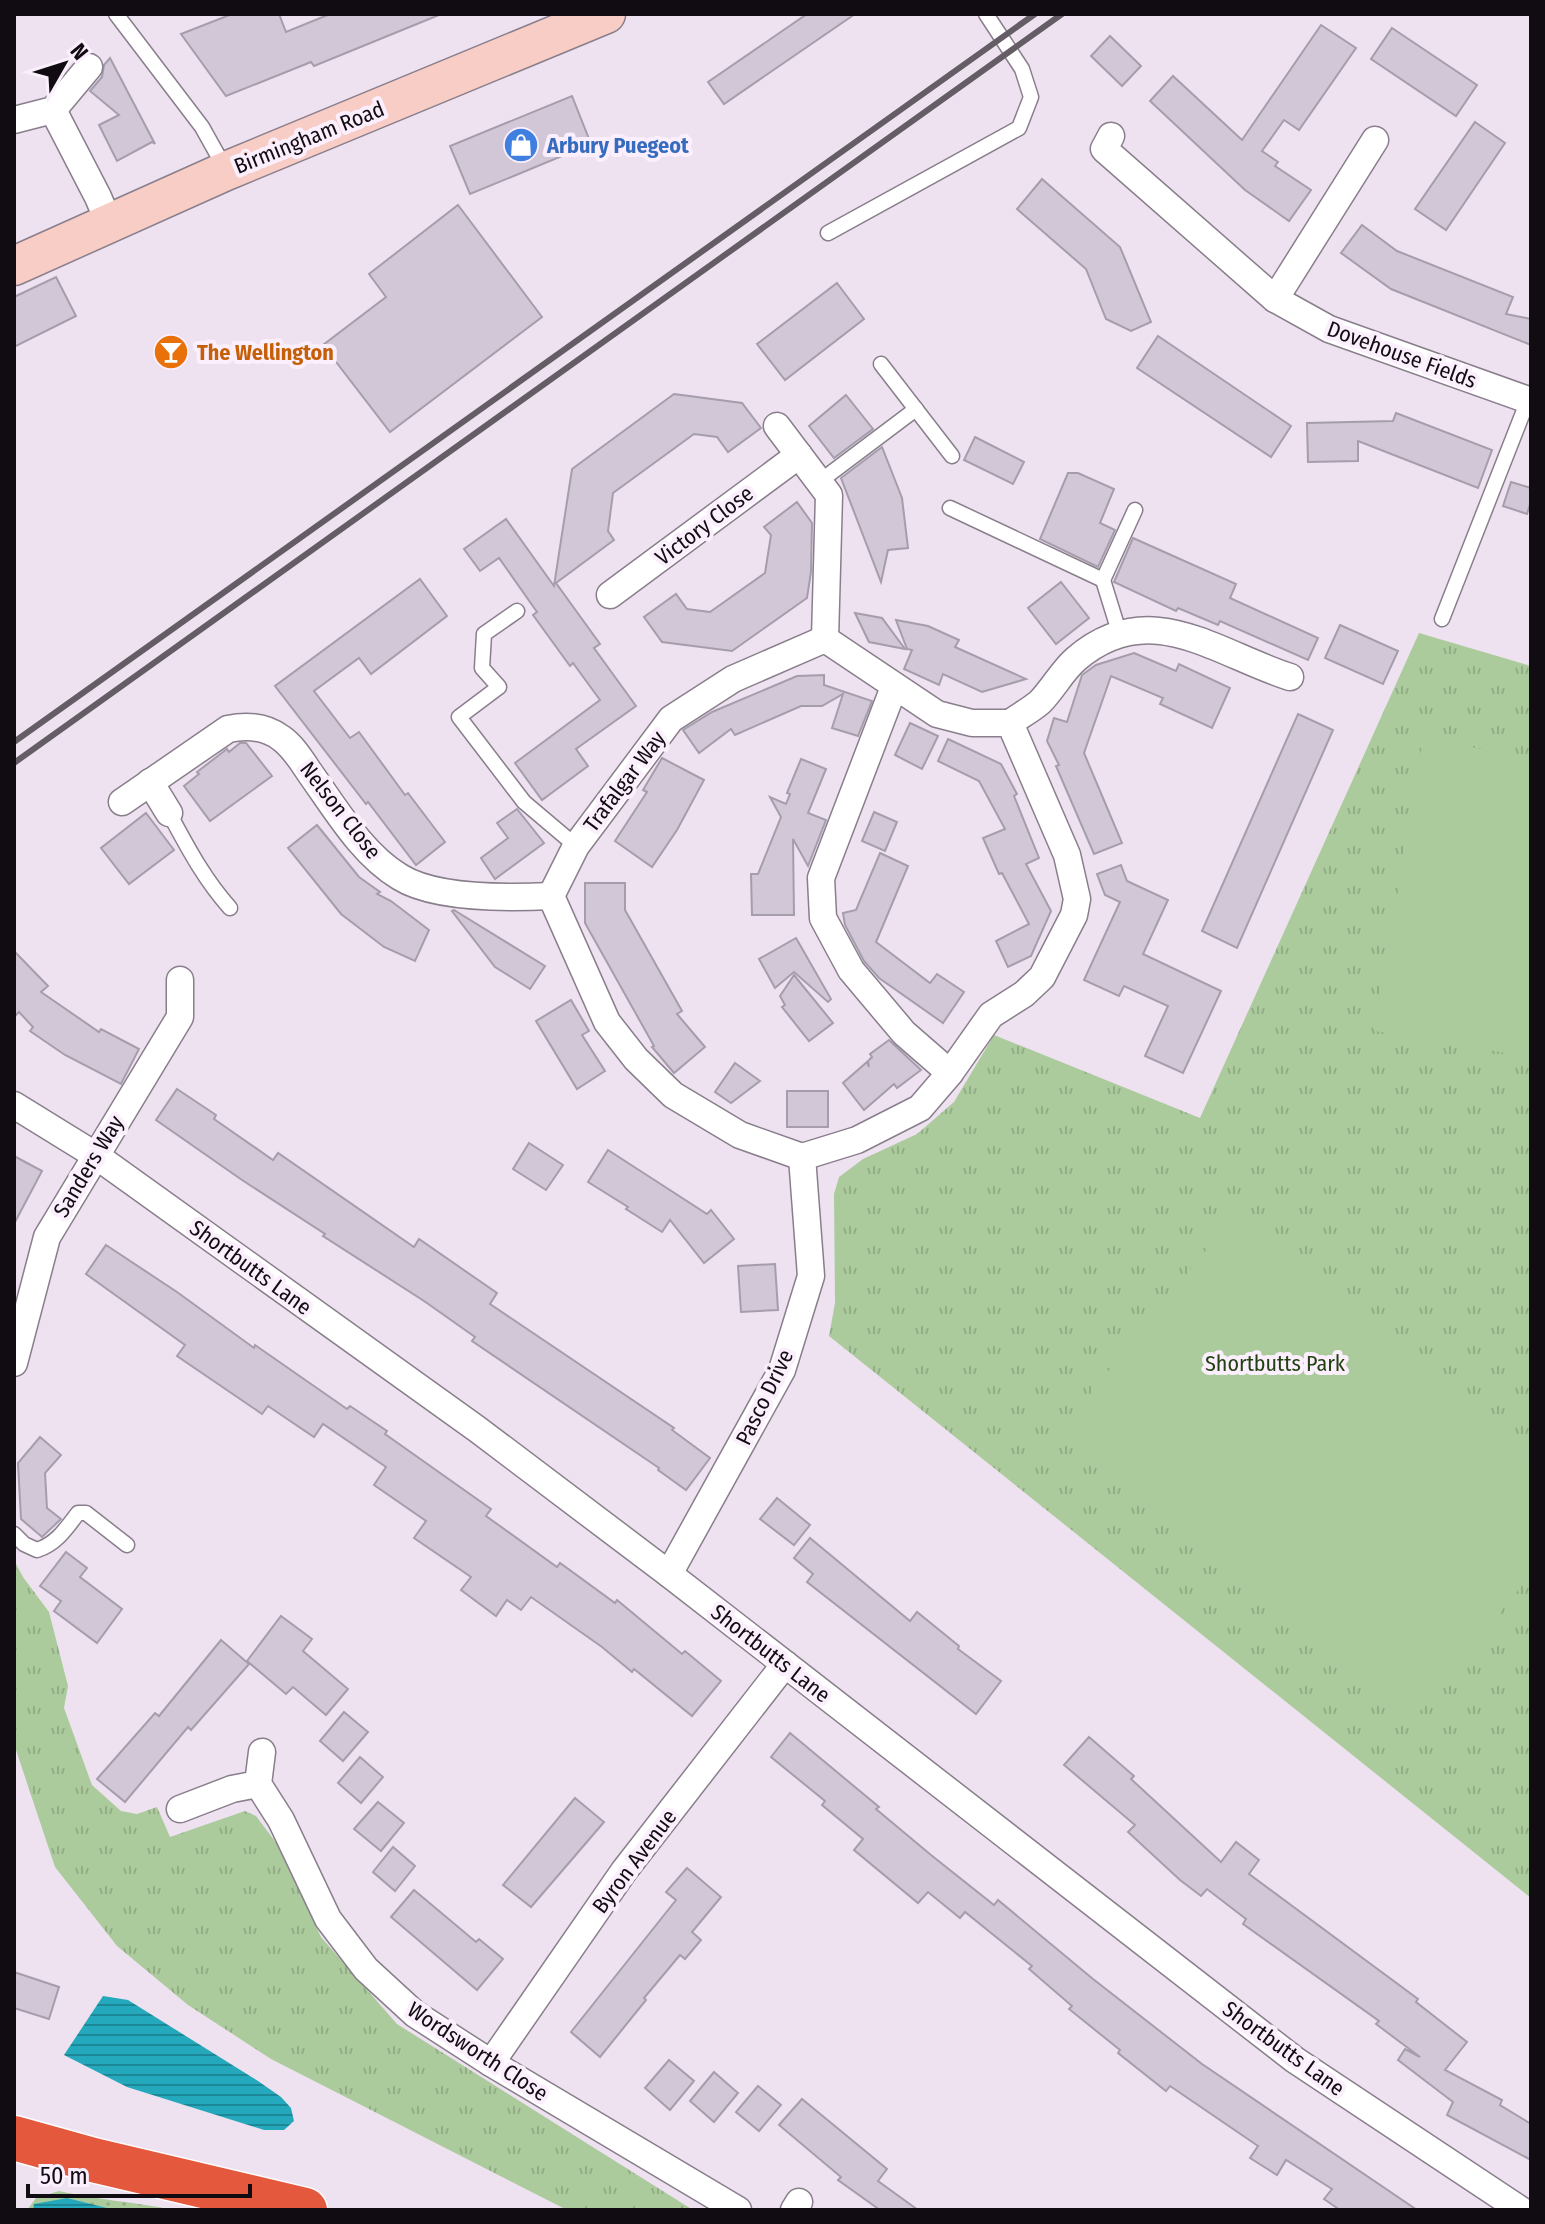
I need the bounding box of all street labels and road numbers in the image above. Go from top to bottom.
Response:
street label: Birmingham Road [230,95,388,180]
street label: Dovehouse Fields [1323,315,1480,394]
street label: Victory Close [650,480,759,571]
street label: Trafalgar Way [578,725,671,837]
street label: Nelson Close [294,756,387,864]
street label: Sanders Way [48,1110,129,1222]
street label: Shortbutts Lane [185,1214,317,1321]
street label: Pasco Drive [730,1345,799,1449]
street label: Shortbutts Lane [706,1598,836,1708]
street label: Byron Avenue [586,1804,682,1919]
street label: Shortbutts Lane [1218,1995,1350,2102]
street label: Wordsworth Close [402,1996,553,2107]

